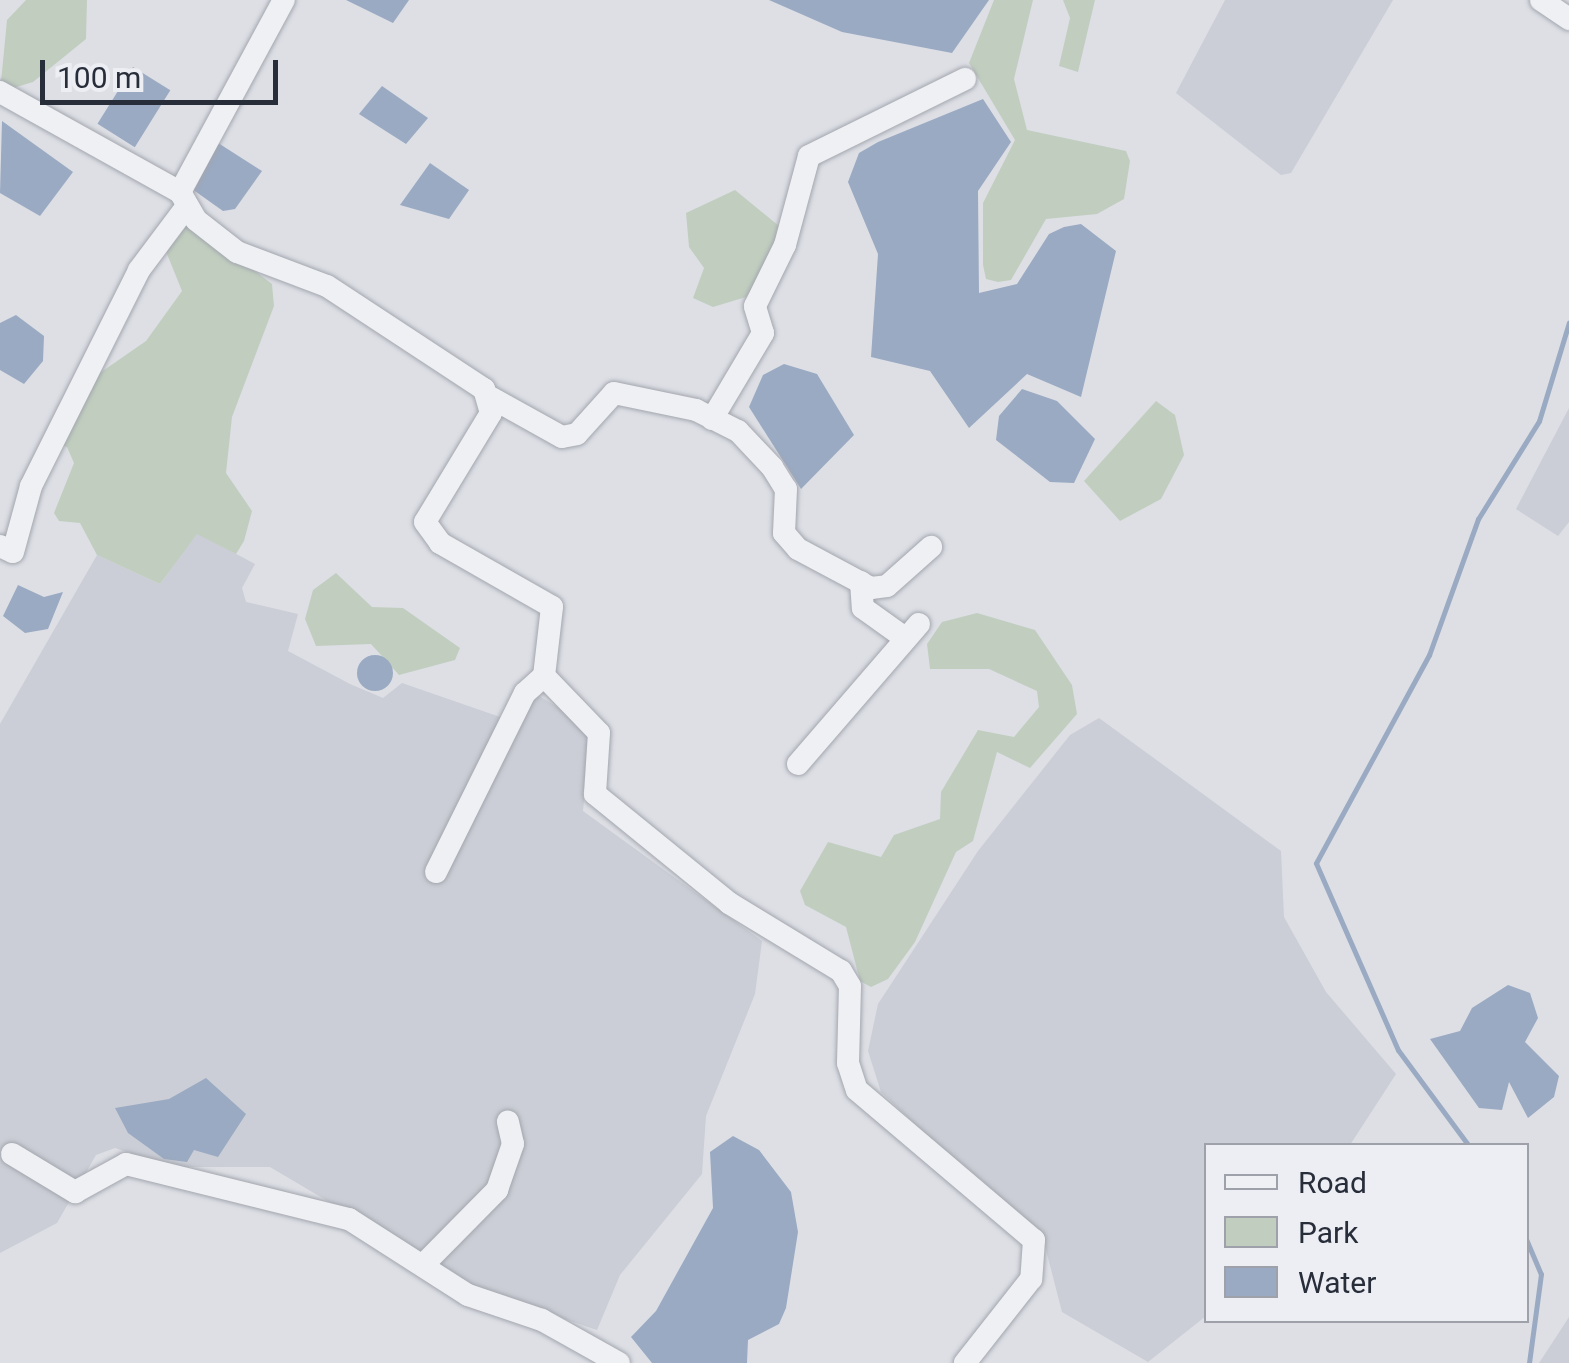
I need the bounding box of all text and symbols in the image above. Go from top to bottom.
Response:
scale bar [45,40,282,102]
text: 100 m [57,60,141,95]
legend [1204,1143,1529,1323]
text: Road [1298,1165,1367,1200]
text: Park [1298,1215,1358,1250]
text: Water [1298,1265,1376,1300]

